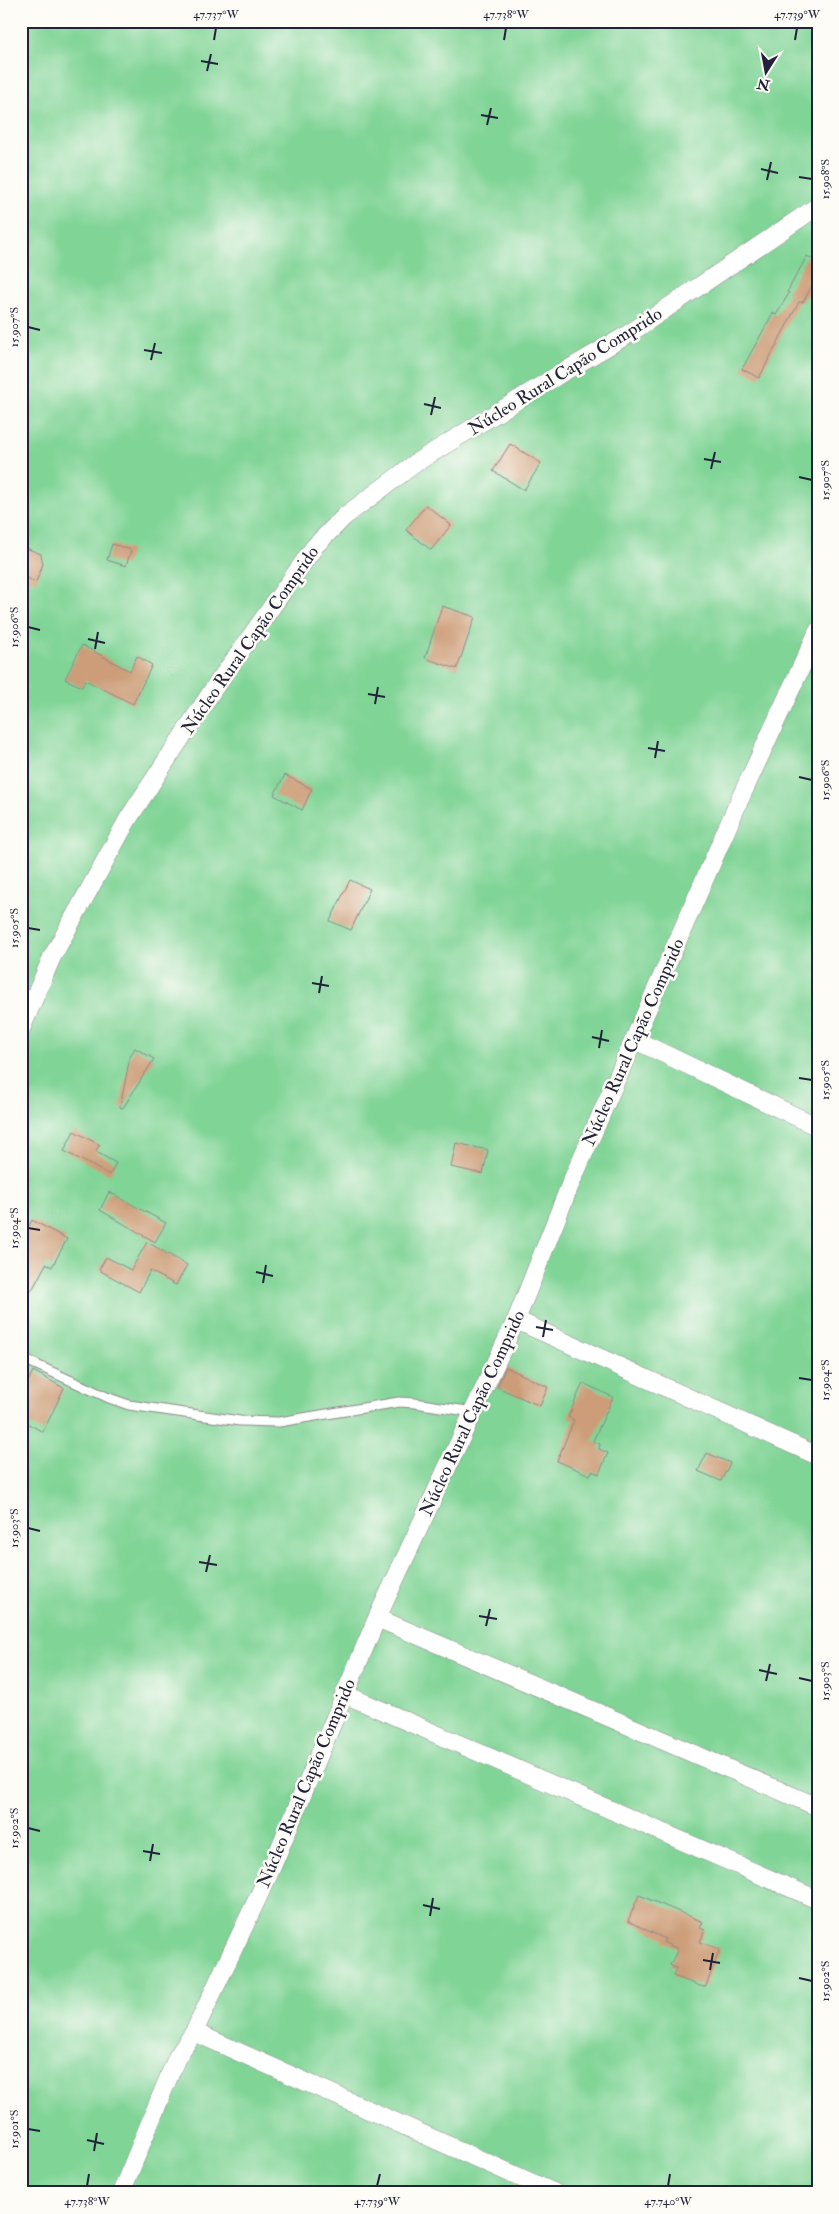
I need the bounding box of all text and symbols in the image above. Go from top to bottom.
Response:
text: 47.737°W [193,7,239,22]
text: 47.738°W [483,7,530,22]
text: 47.739°W [774,7,821,22]
north arrow [742,48,792,98]
text: N [755,75,772,94]
text: 15.908°S [818,159,833,199]
street label: Núcleo Rural Capão Comprido [464,302,667,441]
text: 15.907°S [7,307,22,347]
text: 15.907°S [818,460,833,500]
street label: Núcleo Rural Capão Comprido [177,541,324,739]
text: 15.906°S [7,607,22,647]
text: 15.906°S [818,760,833,800]
text: 15.905°S [7,908,22,948]
street label: Núcleo Rural Capão Comprido [577,935,690,1149]
text: 15.905°S [818,1060,833,1100]
text: 15.904°S [7,1207,22,1249]
street label: Núcleo Rural Capão Comprido [415,1306,530,1520]
text: 15.904°S [818,1359,833,1401]
text: 15.903°S [7,1508,22,1548]
text: 15.903°S [818,1661,833,1701]
street label: Núcleo Rural Capão Comprido [252,1675,361,1891]
text: 15.902°S [7,1808,22,1848]
text: 15.902°S [818,1961,833,2001]
text: 15.901°S [7,2109,22,2149]
text: 47.738°W [64,2194,111,2209]
text: 47.739°W [354,2194,401,2209]
text: 47.740°W [644,2194,693,2209]

